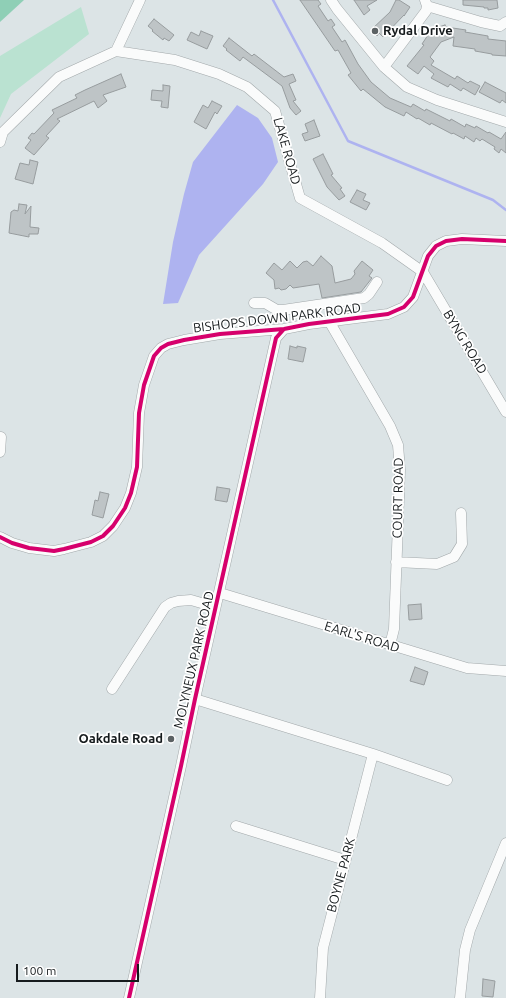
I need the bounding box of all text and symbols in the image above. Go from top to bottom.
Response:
place label: Rydal Drive [383,23,453,39]
marker: Rydal Drive [370,26,380,36]
street label: LAKE ROAD [270,116,304,186]
street label: BISHOPS DOWN PARK ROAD [192,300,362,336]
street label: BYNG ROAD [440,307,490,377]
street label: COURT ROAD [389,457,407,539]
street label: MOLYNEUX PARK ROAD [171,590,217,730]
street label: EARL'S ROAD [323,618,401,656]
place label: Oakdale Road [79,731,163,747]
marker: Oakdale Road [166,734,176,744]
street label: BOYNE PARK [324,836,358,914]
scale bar [18,956,141,982]
text: 100 m [23,964,56,977]

